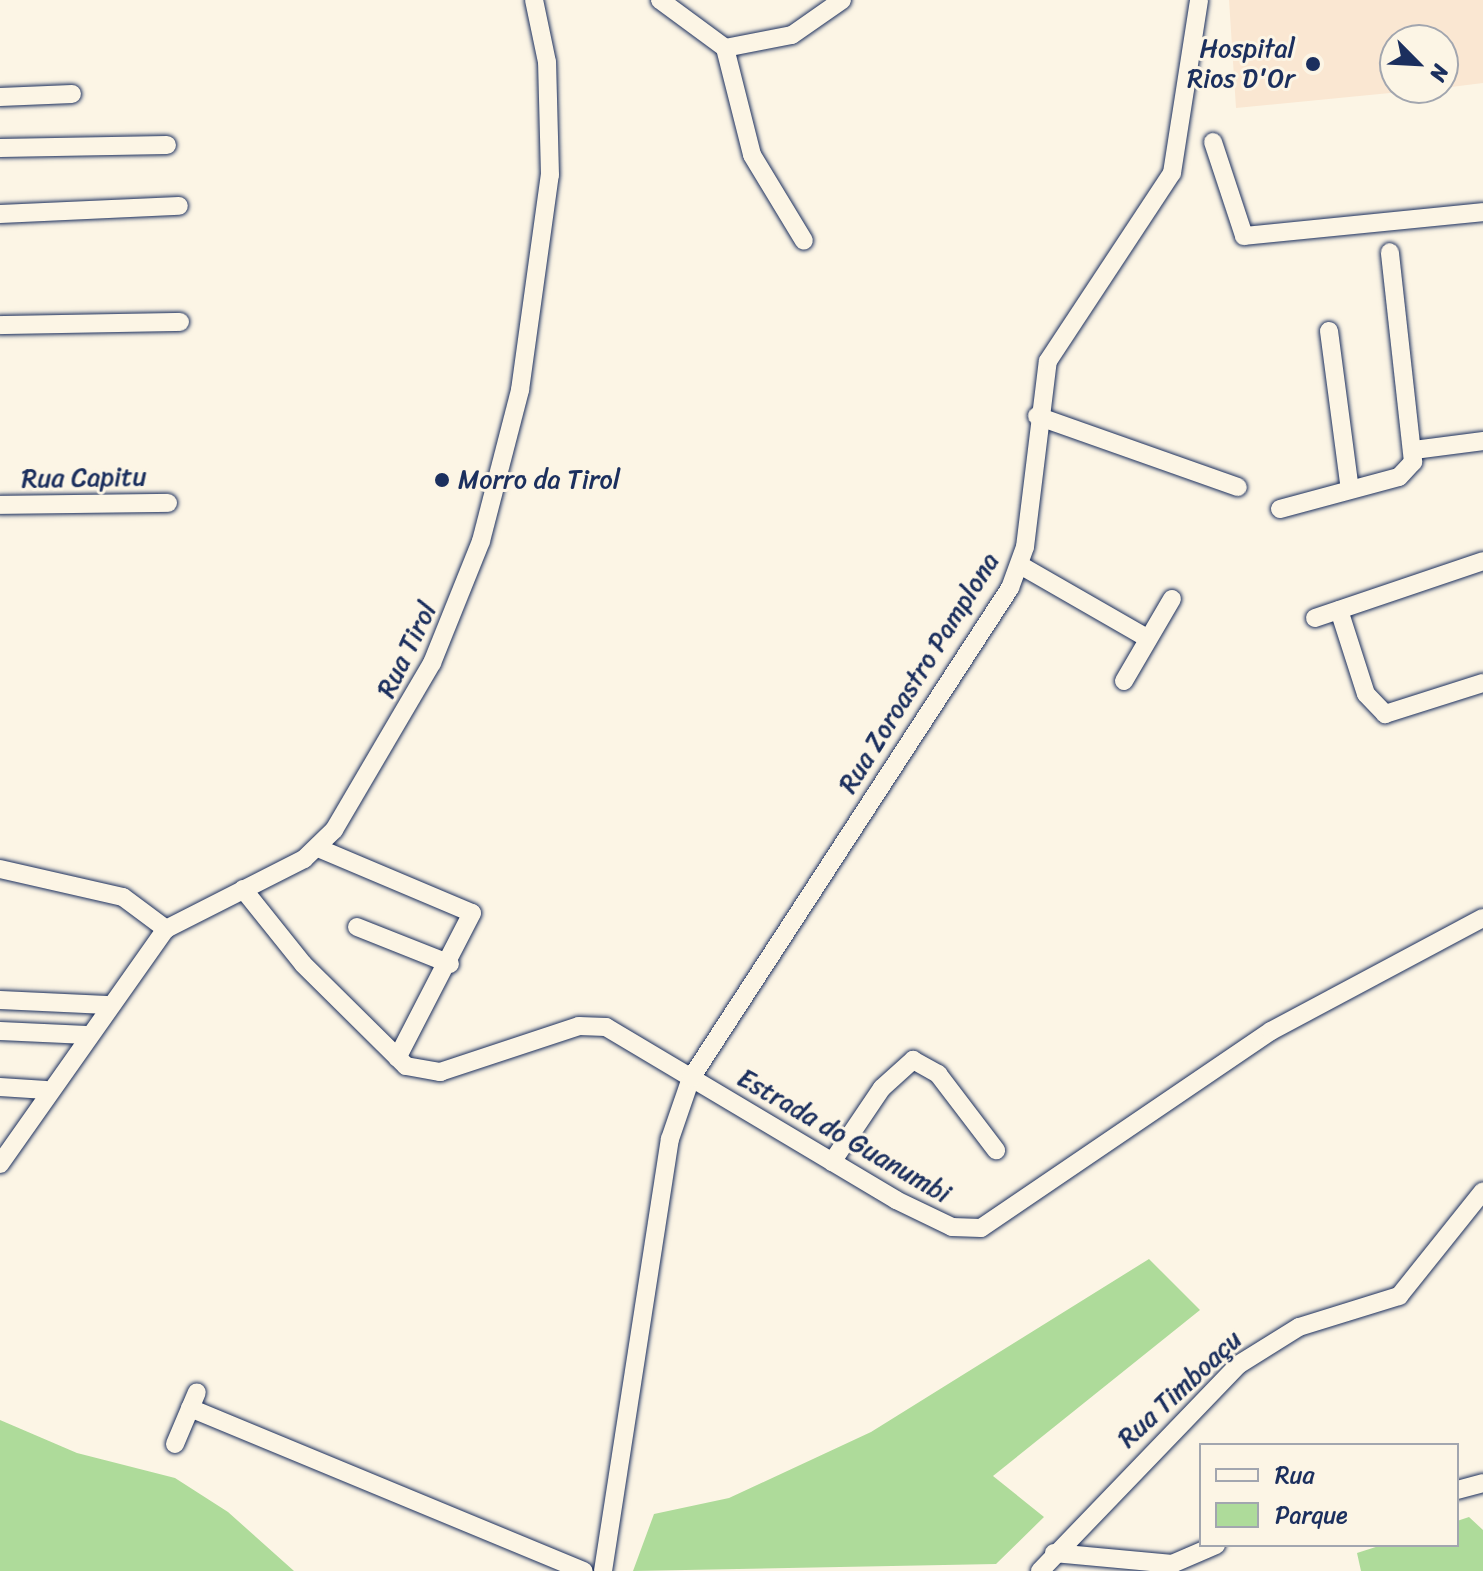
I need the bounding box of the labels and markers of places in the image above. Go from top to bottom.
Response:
place label: Hospital Rios D'Or [1187,33,1295,94]
marker: Hospital Rios D'Or [1302,53,1324,75]
place label: Morro da Tirol [458,464,620,496]
marker: Morro da Tirol [433,471,451,489]

